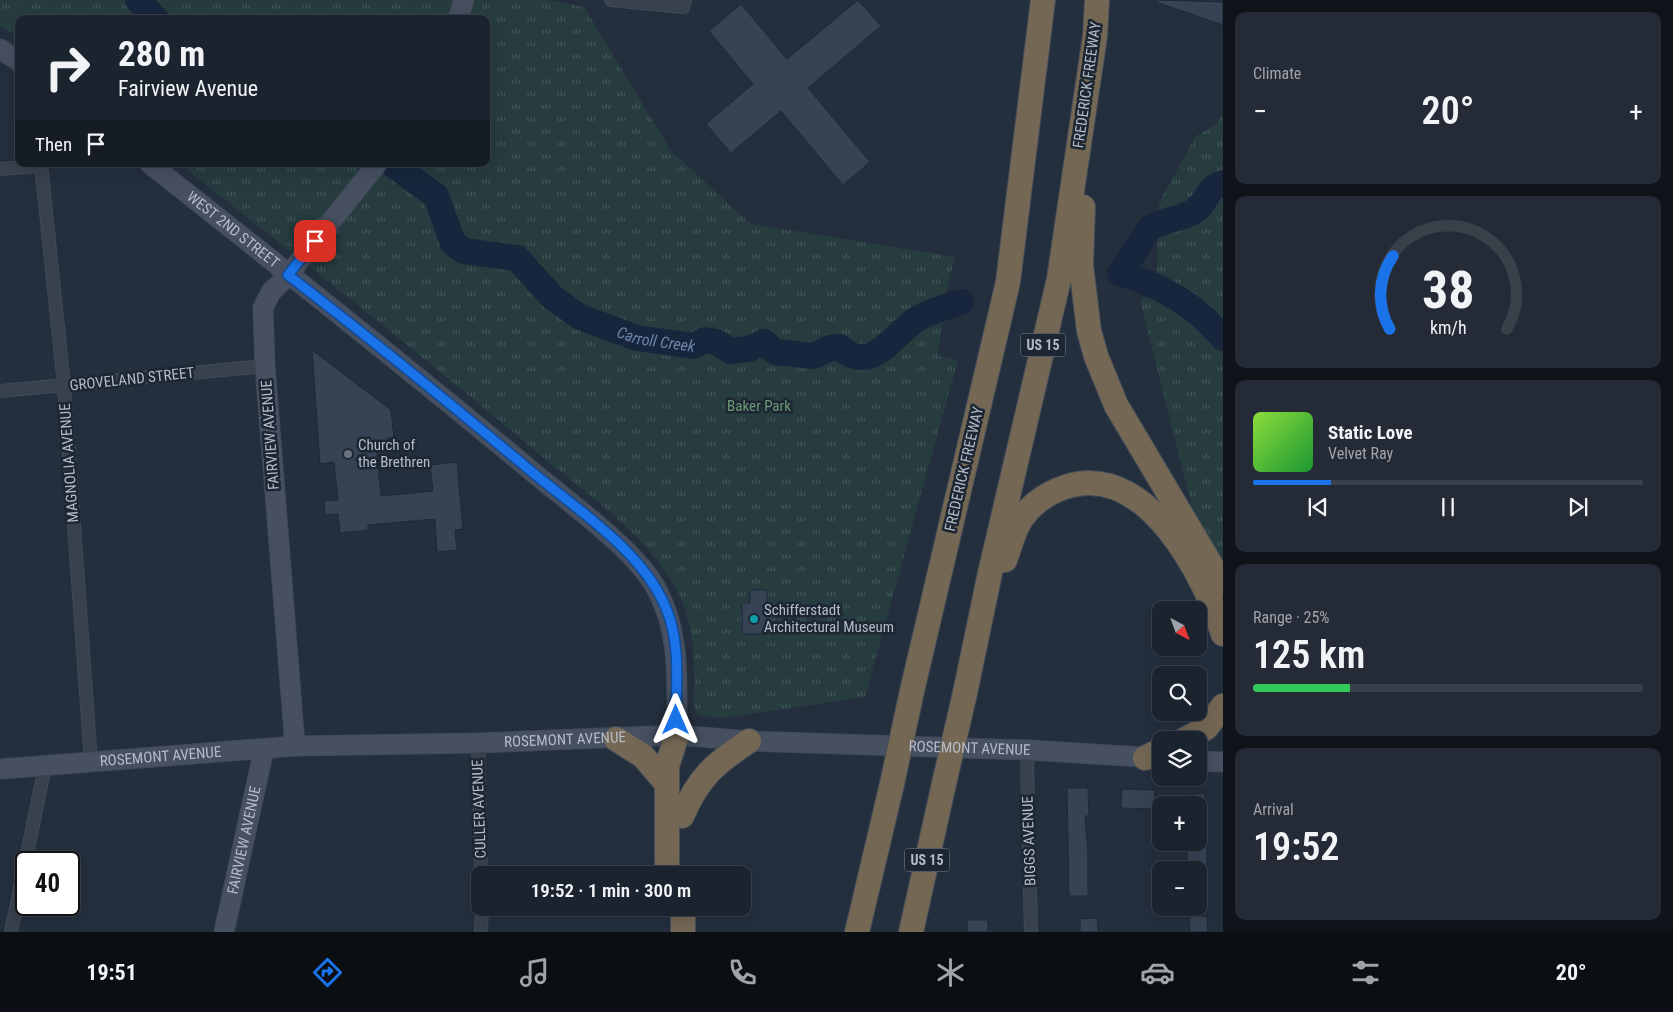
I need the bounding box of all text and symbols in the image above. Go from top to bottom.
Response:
street label: FREDERICK FREEWAY [1069,20,1105,149]
text: 280 m [118,34,205,75]
icon: right [35,35,100,100]
text: Climate [1253,64,1301,83]
text: Fairview Avenue [118,76,258,101]
text: 20° [1422,89,1474,133]
text: − [1253,95,1267,128]
text: + [1629,95,1643,128]
icon: arrive [82,130,110,158]
text: Then [35,133,72,156]
street label: WEST 2ND STREET [183,188,283,272]
pin [294,220,336,262]
icon: arrive [301,227,329,255]
text: 38 [1422,260,1474,321]
text: km/h [1430,317,1466,338]
water label: Carroll Creek [614,322,697,356]
road number: US 15 [1020,334,1066,356]
street label: GROVELAND STREET [69,363,195,394]
street label: FAIRVIEW AVENUE [257,380,283,490]
park label: Baker Park [727,397,791,415]
street label: MAGNOLIA AVENUE [56,403,82,523]
street label: FREDERICK FREEWAY [941,405,987,533]
text: Static Love [1328,421,1413,444]
place label: Church of the Brethren [358,436,430,471]
text: Velvet Ray [1328,444,1393,463]
marker: Church of the Brethren [342,448,354,460]
icon: previous [1304,493,1332,521]
icon: pause [1434,493,1462,521]
icon: next [1564,493,1592,521]
place label: Schifferstadt Architectural Museum [764,601,894,636]
north arrow [1152,601,1208,656]
map controls [1152,601,1207,916]
text: Range · 25% [1253,608,1329,627]
marker: Schifferstadt Architectural Museum [748,613,760,625]
text: 125 km [1253,633,1365,677]
button: search [1152,666,1207,721]
position arrow [649,693,701,745]
street label: ROSEMONT AVENUE [504,728,626,751]
button: layers [1152,731,1207,786]
street label: ROSEMONT AVENUE [908,737,1031,759]
street label: ROSEMONT AVENUE [99,743,222,770]
street label: CULLER AVENUE [468,759,490,859]
street label: FAIRVIEW AVENUE [224,785,265,896]
street label: BIGGS AVENUE [1018,796,1040,886]
button: + [1152,796,1207,851]
text: Arrival [1253,800,1294,819]
text: 19:52 [1253,825,1339,869]
road number: US 15 [904,848,950,872]
speed limit sign: 40 [15,851,80,916]
button: − [1152,861,1207,916]
text: 19:52 · 1 min · 300 m [531,879,691,902]
icon: directions [310,955,345,990]
icon: music [517,955,552,990]
icon: phone [725,955,760,990]
icon: climate [933,955,968,990]
icon: car [1140,955,1175,990]
icon: filters [1348,955,1383,990]
text: 19:51 [86,960,137,985]
text: 20° [1556,960,1587,985]

